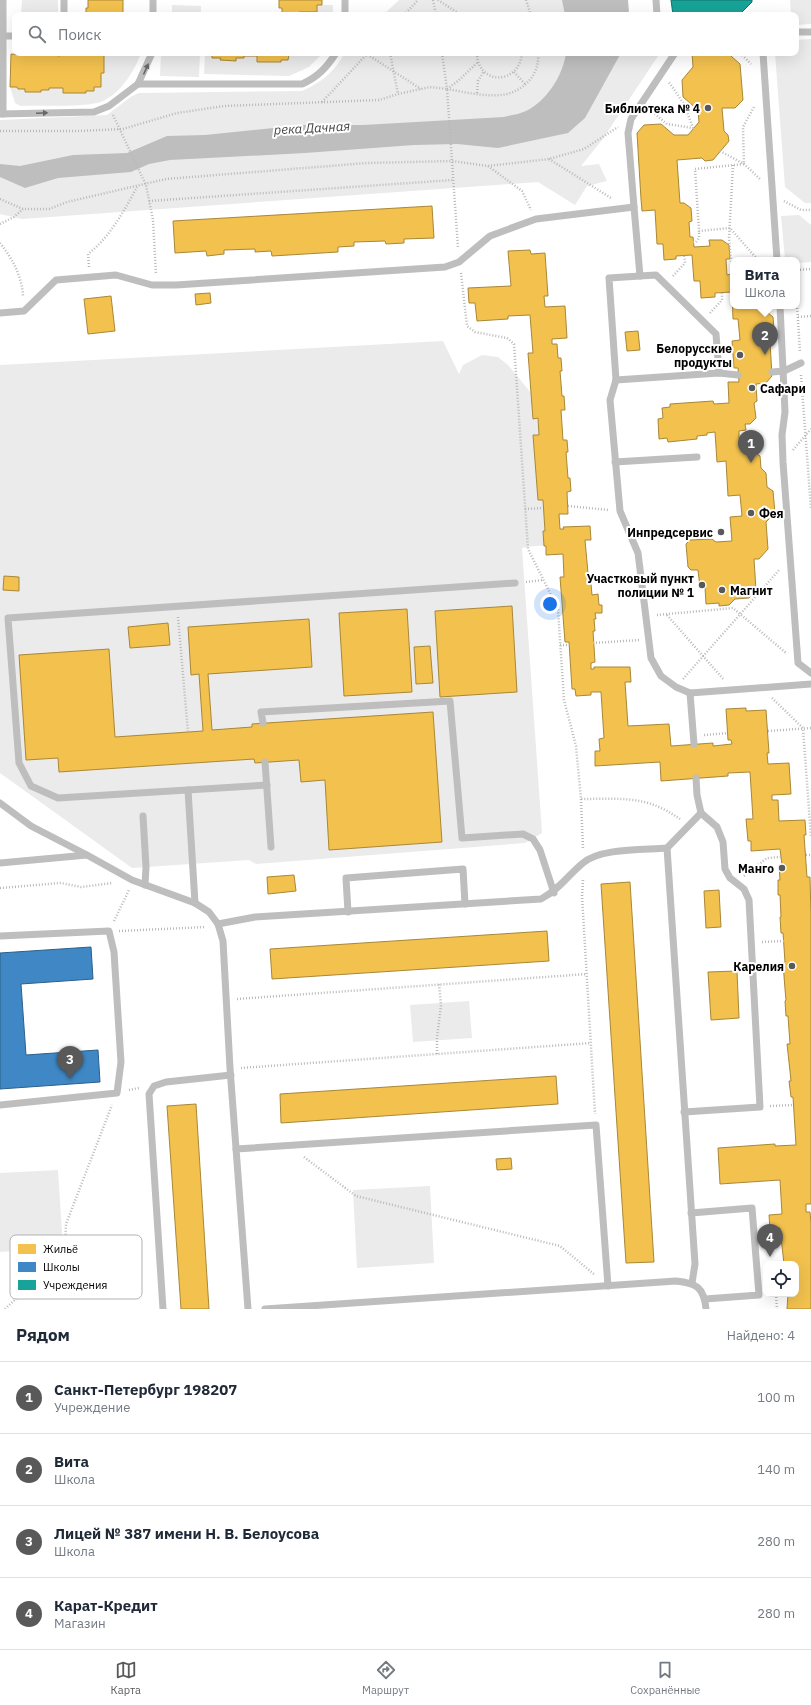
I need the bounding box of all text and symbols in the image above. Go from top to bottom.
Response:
search box [12,12,799,56]
icon: search [26,23,48,45]
text: Поиск [58,25,101,44]
one-way arrow [143,63,149,75]
place label: Библиотека № 4 [605,101,700,116]
marker: Библиотека № 4 [703,103,713,113]
one-way arrow [36,110,49,116]
water label: река Дачная [272,118,351,139]
popup [730,257,800,309]
text: Вита [745,265,780,284]
text: Школа [745,284,785,301]
pin: 2 [752,322,778,355]
place label: Белорусские продукты [656,341,732,370]
marker: Белорусские продукты [735,350,745,360]
place label: Сафари [760,381,806,396]
marker: Сафари [747,383,757,393]
pin: 1 [738,430,764,463]
place label: Фея [759,506,784,521]
marker: Фея [746,508,756,518]
place label: Инпредсервис [627,525,713,540]
marker: Инпредсервис [716,527,726,537]
place label: Участковый пункт полиции № 1 [587,571,694,600]
marker: Участковый пункт полиции № 1 [697,580,707,590]
place label: Магнит [730,583,773,598]
marker: Магнит [717,585,727,595]
your location [540,594,560,614]
place label: Манго [738,861,774,876]
marker: Манго [777,863,787,873]
place label: Карелия [733,959,784,974]
marker: Карелия [787,961,797,971]
pin: 3 [57,1046,83,1079]
pin: 4 [757,1224,783,1257]
legend [10,1235,142,1299]
text: Жильё [43,1242,78,1256]
text: Школы [43,1260,80,1274]
map controls [763,1261,799,1297]
button: locate [763,1261,799,1297]
text: Учреждения [43,1278,107,1292]
text: Рядом [16,1324,70,1346]
text: Найдено: 4 [727,1327,795,1344]
text: Санкт-Петербург 198207 [54,1380,237,1399]
text: 1 [25,1389,33,1406]
text: 100 m [757,1389,795,1406]
text: Учреждение [54,1399,130,1416]
text: Вита [54,1452,89,1471]
text: 2 [25,1461,33,1478]
text: 140 m [757,1461,795,1478]
text: Школа [54,1471,95,1488]
text: Лицей № 387 имени Н. В. Белоусова [54,1524,319,1543]
text: 3 [25,1533,33,1550]
text: 280 m [757,1533,795,1550]
text: Школа [54,1543,95,1560]
text: Карат-Кредит [54,1596,158,1615]
text: 4 [25,1605,33,1622]
text: 280 m [757,1605,795,1622]
text: Магазин [54,1615,106,1632]
tab: Карта [111,1659,141,1697]
tab: Маршрут [362,1659,409,1697]
tab: Сохранённые [630,1659,700,1697]

